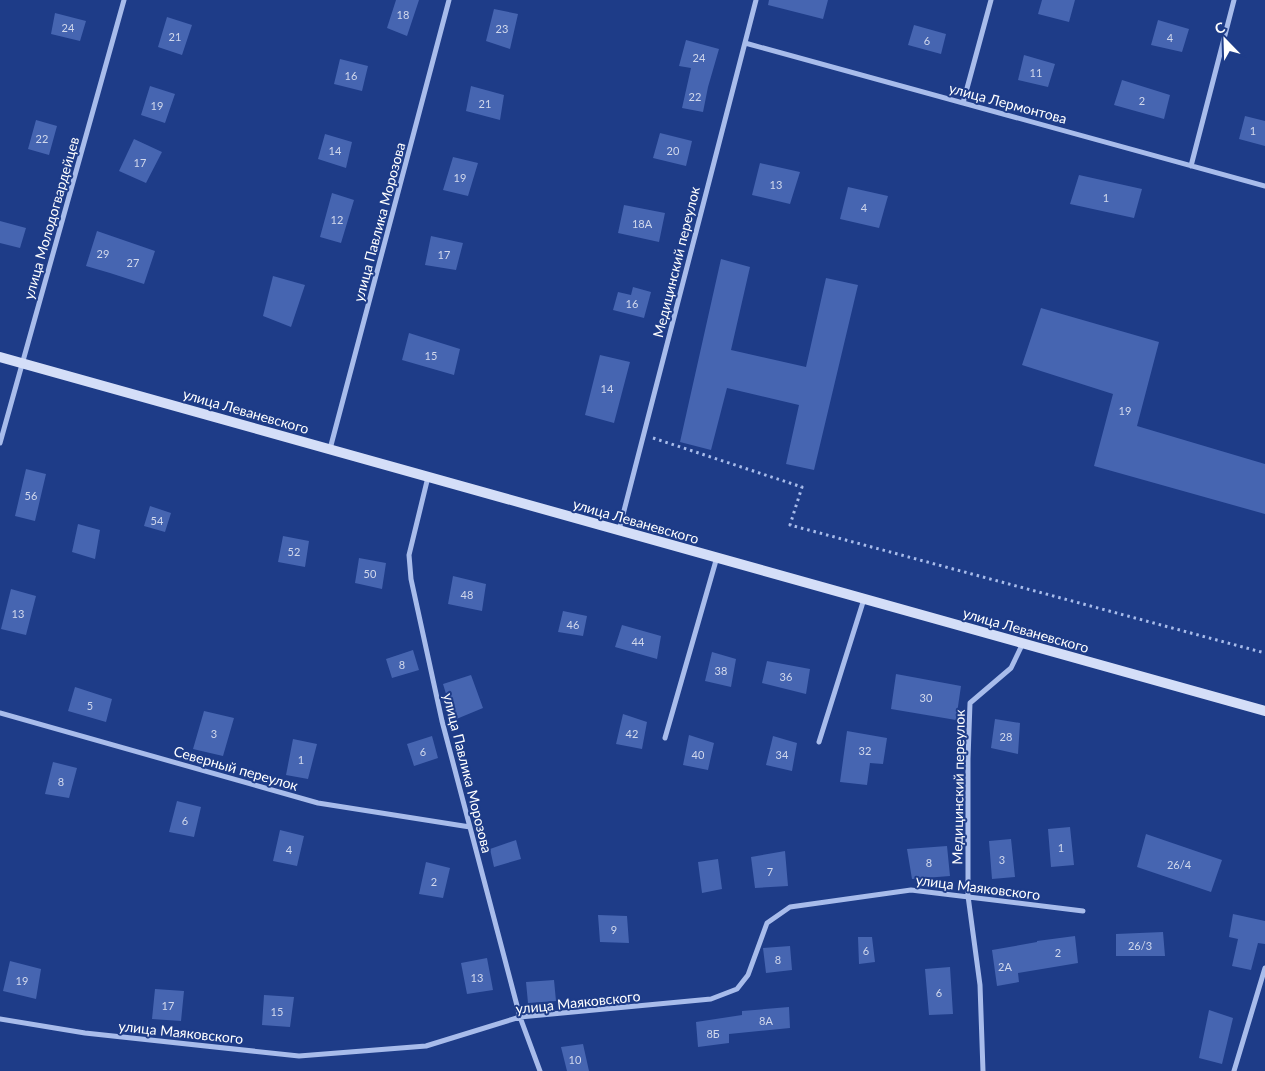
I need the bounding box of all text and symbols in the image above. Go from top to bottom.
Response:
house number: 18 [397,8,409,21]
north arrow [1200,15,1250,65]
text: С [1212,18,1228,37]
house number: 24 [62,21,75,34]
house number: 23 [496,22,508,35]
house number: 21 [169,30,181,43]
house number: 4 [1167,31,1174,44]
house number: 6 [924,34,930,47]
house number: 24 [693,51,706,64]
house number: 11 [1030,66,1042,79]
house number: 16 [345,69,357,82]
street label: улица Лермонтова [947,79,1069,127]
house number: 22 [689,90,701,103]
house number: 2 [1139,94,1145,107]
house number: 21 [479,97,491,110]
house number: 19 [151,99,163,112]
house number: 1 [1250,124,1256,137]
house number: 22 [36,132,48,145]
street label: улица Молодогвардейцев [20,135,82,301]
street label: улица Павлика Морозова [350,140,408,304]
house number: 14 [329,144,342,157]
house number: 20 [667,144,680,157]
house number: 17 [134,156,146,169]
house number: 19 [454,171,466,184]
house number: 13 [770,178,782,191]
street label: Медицинский переулок [649,184,703,339]
house number: 1 [1103,191,1109,204]
house number: 4 [861,201,868,214]
house number: 12 [331,213,343,226]
house number: 18А [632,217,653,230]
house number: 29 [97,247,109,260]
house number: 17 [438,248,450,261]
house number: 27 [127,256,139,269]
house number: 16 [626,297,638,310]
house number: 15 [425,349,437,362]
house number: 14 [601,382,614,395]
street label: улица Леваневского [181,385,311,437]
house number: 19 [1119,404,1131,417]
house number: 56 [25,489,37,502]
street label: улица Леваневского [571,495,701,547]
house number: 54 [151,514,164,527]
house number: 52 [288,545,300,558]
house number: 50 [364,567,377,580]
house number: 48 [461,588,473,601]
street label: улица Леваневского [961,604,1091,656]
house number: 13 [12,607,24,620]
house number: 46 [567,618,579,631]
house number: 44 [632,635,645,648]
house number: 8 [399,658,405,671]
house number: 38 [715,664,727,677]
house number: 36 [780,670,792,683]
street label: улица Павлика Морозова [440,691,496,855]
house number: 30 [920,691,933,704]
house number: 5 [87,699,93,712]
street label: Медицинский переулок [948,709,968,865]
house number: 3 [211,727,217,740]
house number: 42 [626,727,638,740]
house number: 28 [1000,730,1012,743]
street label: Северный переулок [172,742,301,794]
house number: 32 [859,744,871,757]
house number: 6 [420,745,426,758]
house number: 40 [692,748,705,761]
house number: 34 [776,748,789,761]
house number: 1 [298,753,304,766]
house number: 8 [58,775,64,788]
house number: 6 [182,814,188,827]
house number: 1 [1058,841,1064,854]
house number: 4 [286,843,293,856]
house number: 3 [999,853,1005,866]
house number: 8 [926,856,932,869]
house number: 26/4 [1167,858,1192,871]
house number: 7 [767,865,773,878]
street label: улица Маяковского [915,871,1041,903]
house number: 2 [431,875,437,888]
house number: 9 [611,923,617,936]
house number: 26/3 [1128,939,1152,952]
house number: 6 [863,944,869,957]
house number: 2 [1055,946,1061,959]
house number: 8 [775,953,781,966]
house number: 2А [998,960,1012,973]
house number: 13 [471,971,483,984]
house number: 19 [16,974,28,987]
house number: 6 [936,986,942,999]
street label: улица Маяковского [515,987,641,1017]
house number: 17 [162,999,174,1012]
house number: 15 [271,1005,283,1018]
house number: 8А [759,1014,773,1027]
street label: улица Маяковского [118,1017,244,1047]
house number: 8Б [706,1027,720,1040]
house number: 10 [569,1053,582,1066]

